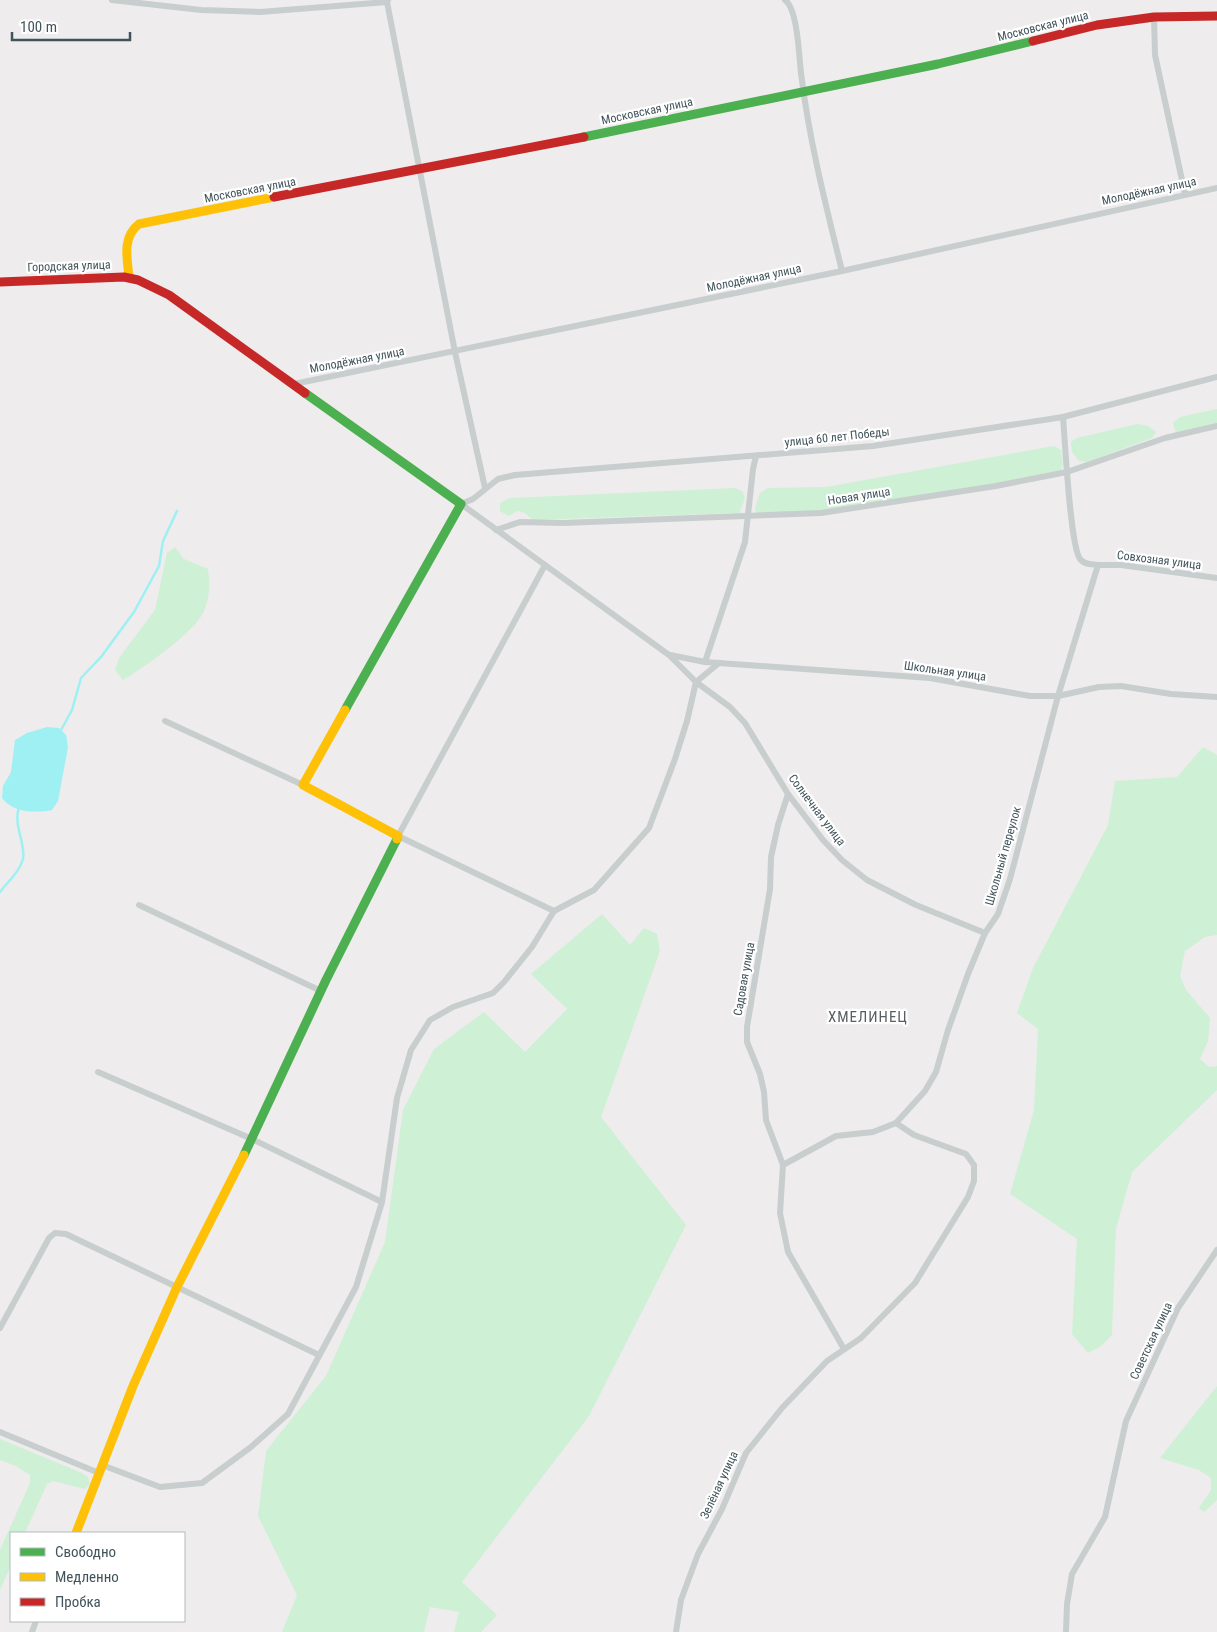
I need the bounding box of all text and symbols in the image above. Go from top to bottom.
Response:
street label: Московская улица [996,8,1090,44]
scale bar [12,10,130,42]
text: 100 m [20,18,57,36]
street label: Московская улица [600,94,694,128]
street label: Московская улица [203,174,297,206]
street label: Молодёжная улица [1101,174,1198,208]
street label: Городская улица [27,258,111,274]
street label: Молодёжная улица [706,261,803,295]
street label: Молодёжная улица [308,344,406,376]
street label: улица 60 лет Победы [784,425,890,449]
street label: Новая улица [827,484,891,508]
street label: Совхозная улица [1116,548,1202,572]
street label: Школьная улица [903,658,987,684]
street label: Солнечная улица [786,772,849,849]
street label: Школьный переулок [982,805,1024,907]
street label: Садовая улица [731,941,757,1017]
district label: ХМЕЛИНЕЦ [828,1008,908,1026]
street label: Советская улица [1127,1300,1175,1382]
street label: Зелёная улица [697,1449,741,1521]
legend [10,1532,185,1622]
text: Свободно [55,1543,116,1561]
text: Медленно [55,1568,119,1586]
text: Пробка [55,1593,101,1611]

